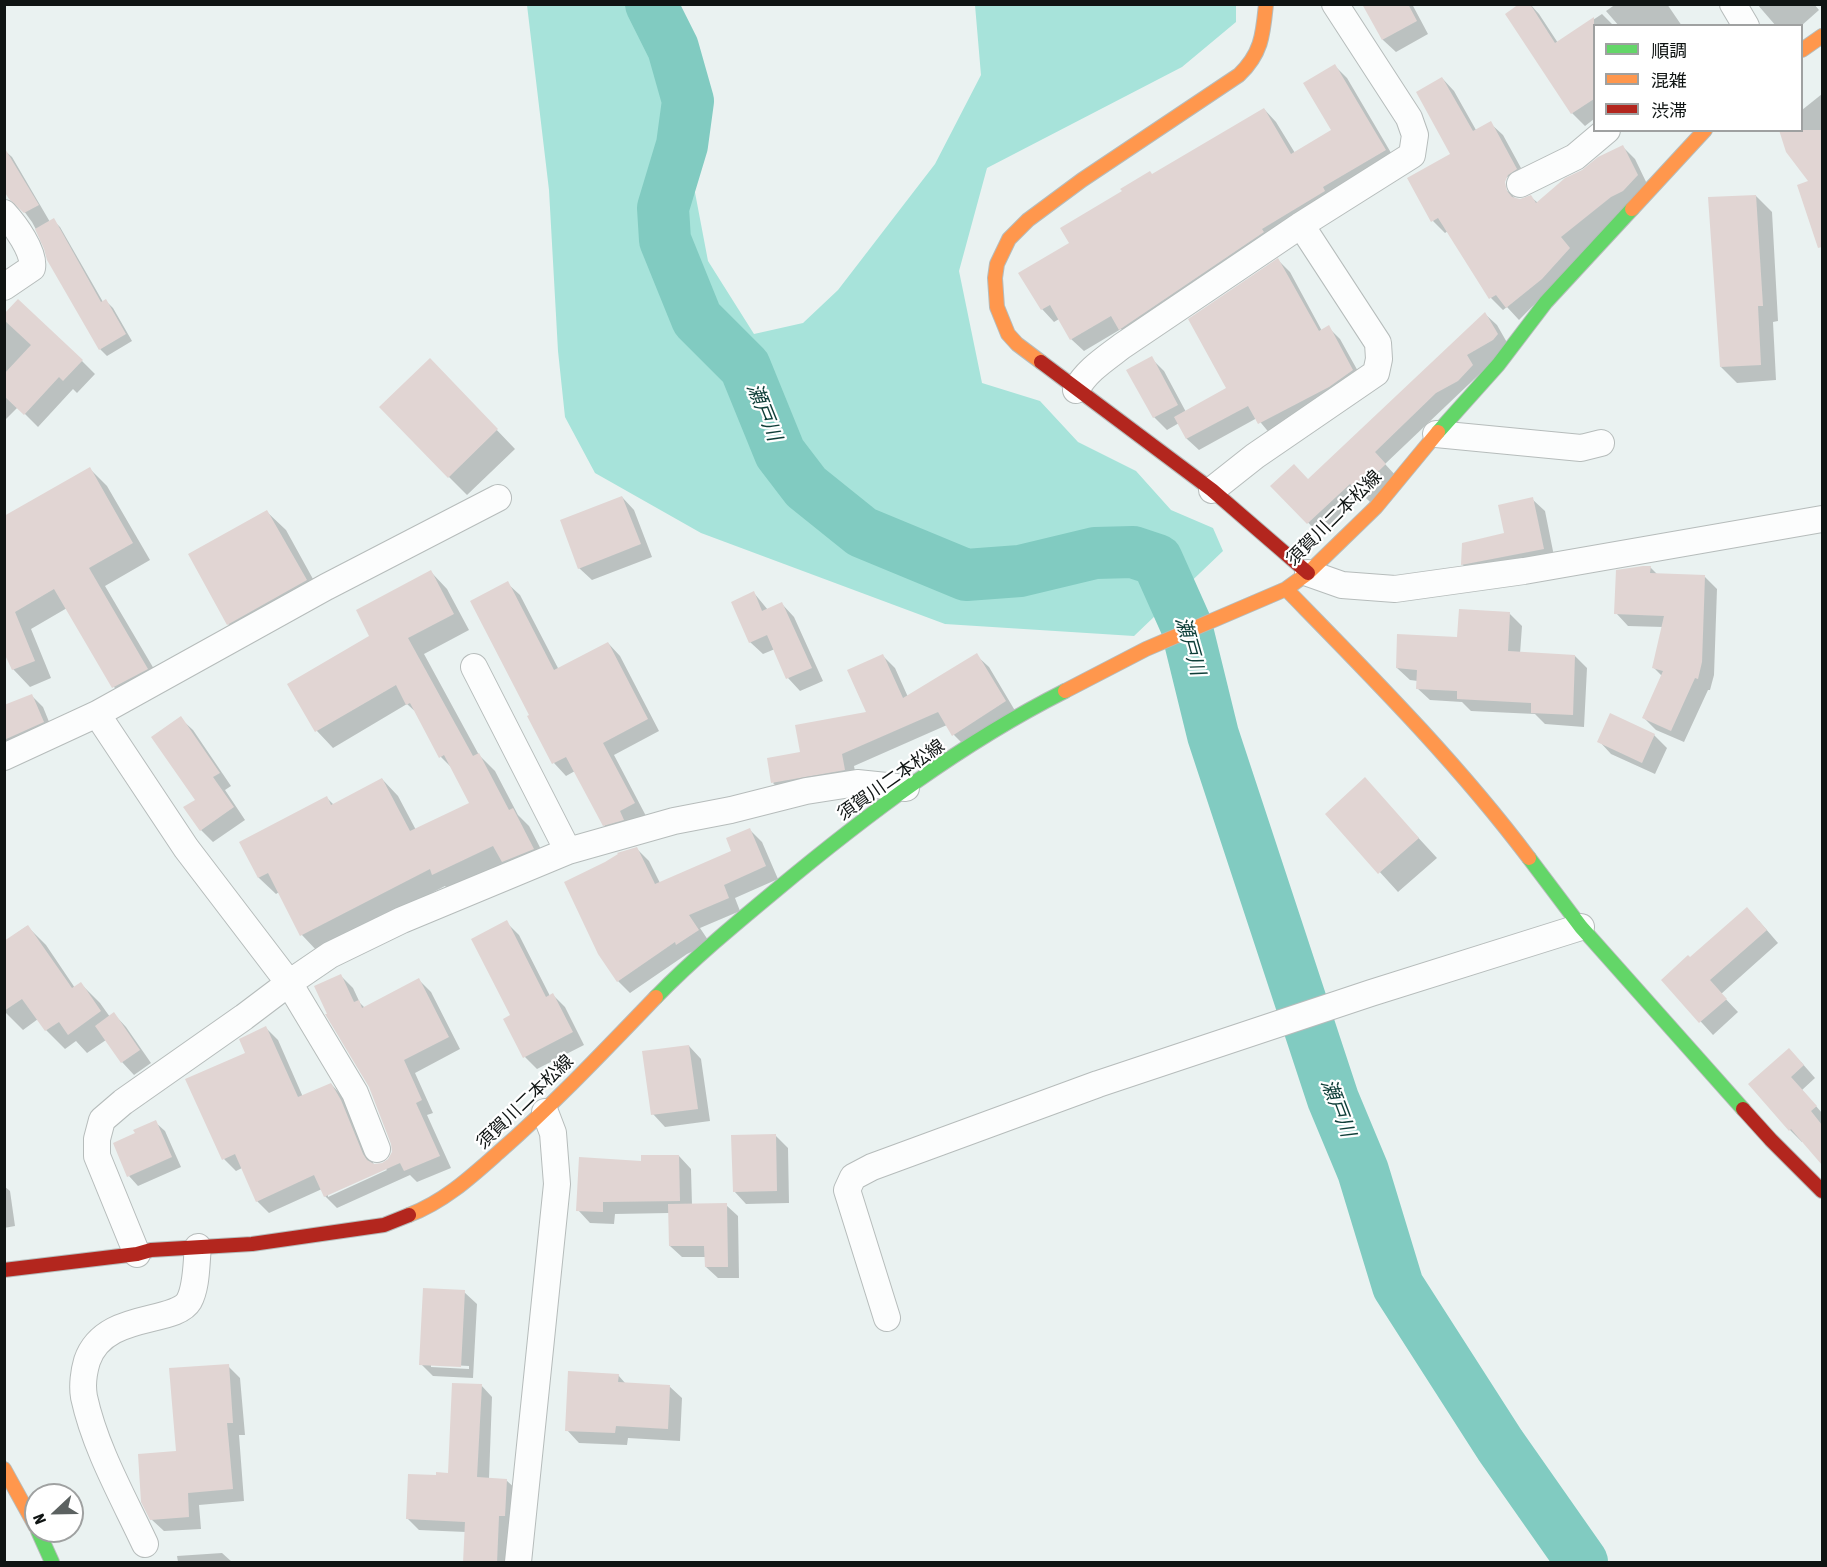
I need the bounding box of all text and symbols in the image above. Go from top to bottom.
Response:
legend [1593,24,1803,132]
text: 順調 [1651,40,1687,61]
text: 混雑 [1651,70,1687,91]
text: 渋滞 [1651,100,1687,121]
water label: 瀬戸川 [742,380,786,444]
street label: 須賀川二本松線 [1282,466,1386,570]
water label: 瀬戸川 [1170,614,1210,678]
street label: 須賀川二本松線 [833,735,949,825]
street label: 須賀川二本松線 [472,1050,578,1154]
water label: 瀬戸川 [1316,1076,1360,1140]
north arrow [24,1483,84,1543]
text: N [29,1511,49,1527]

